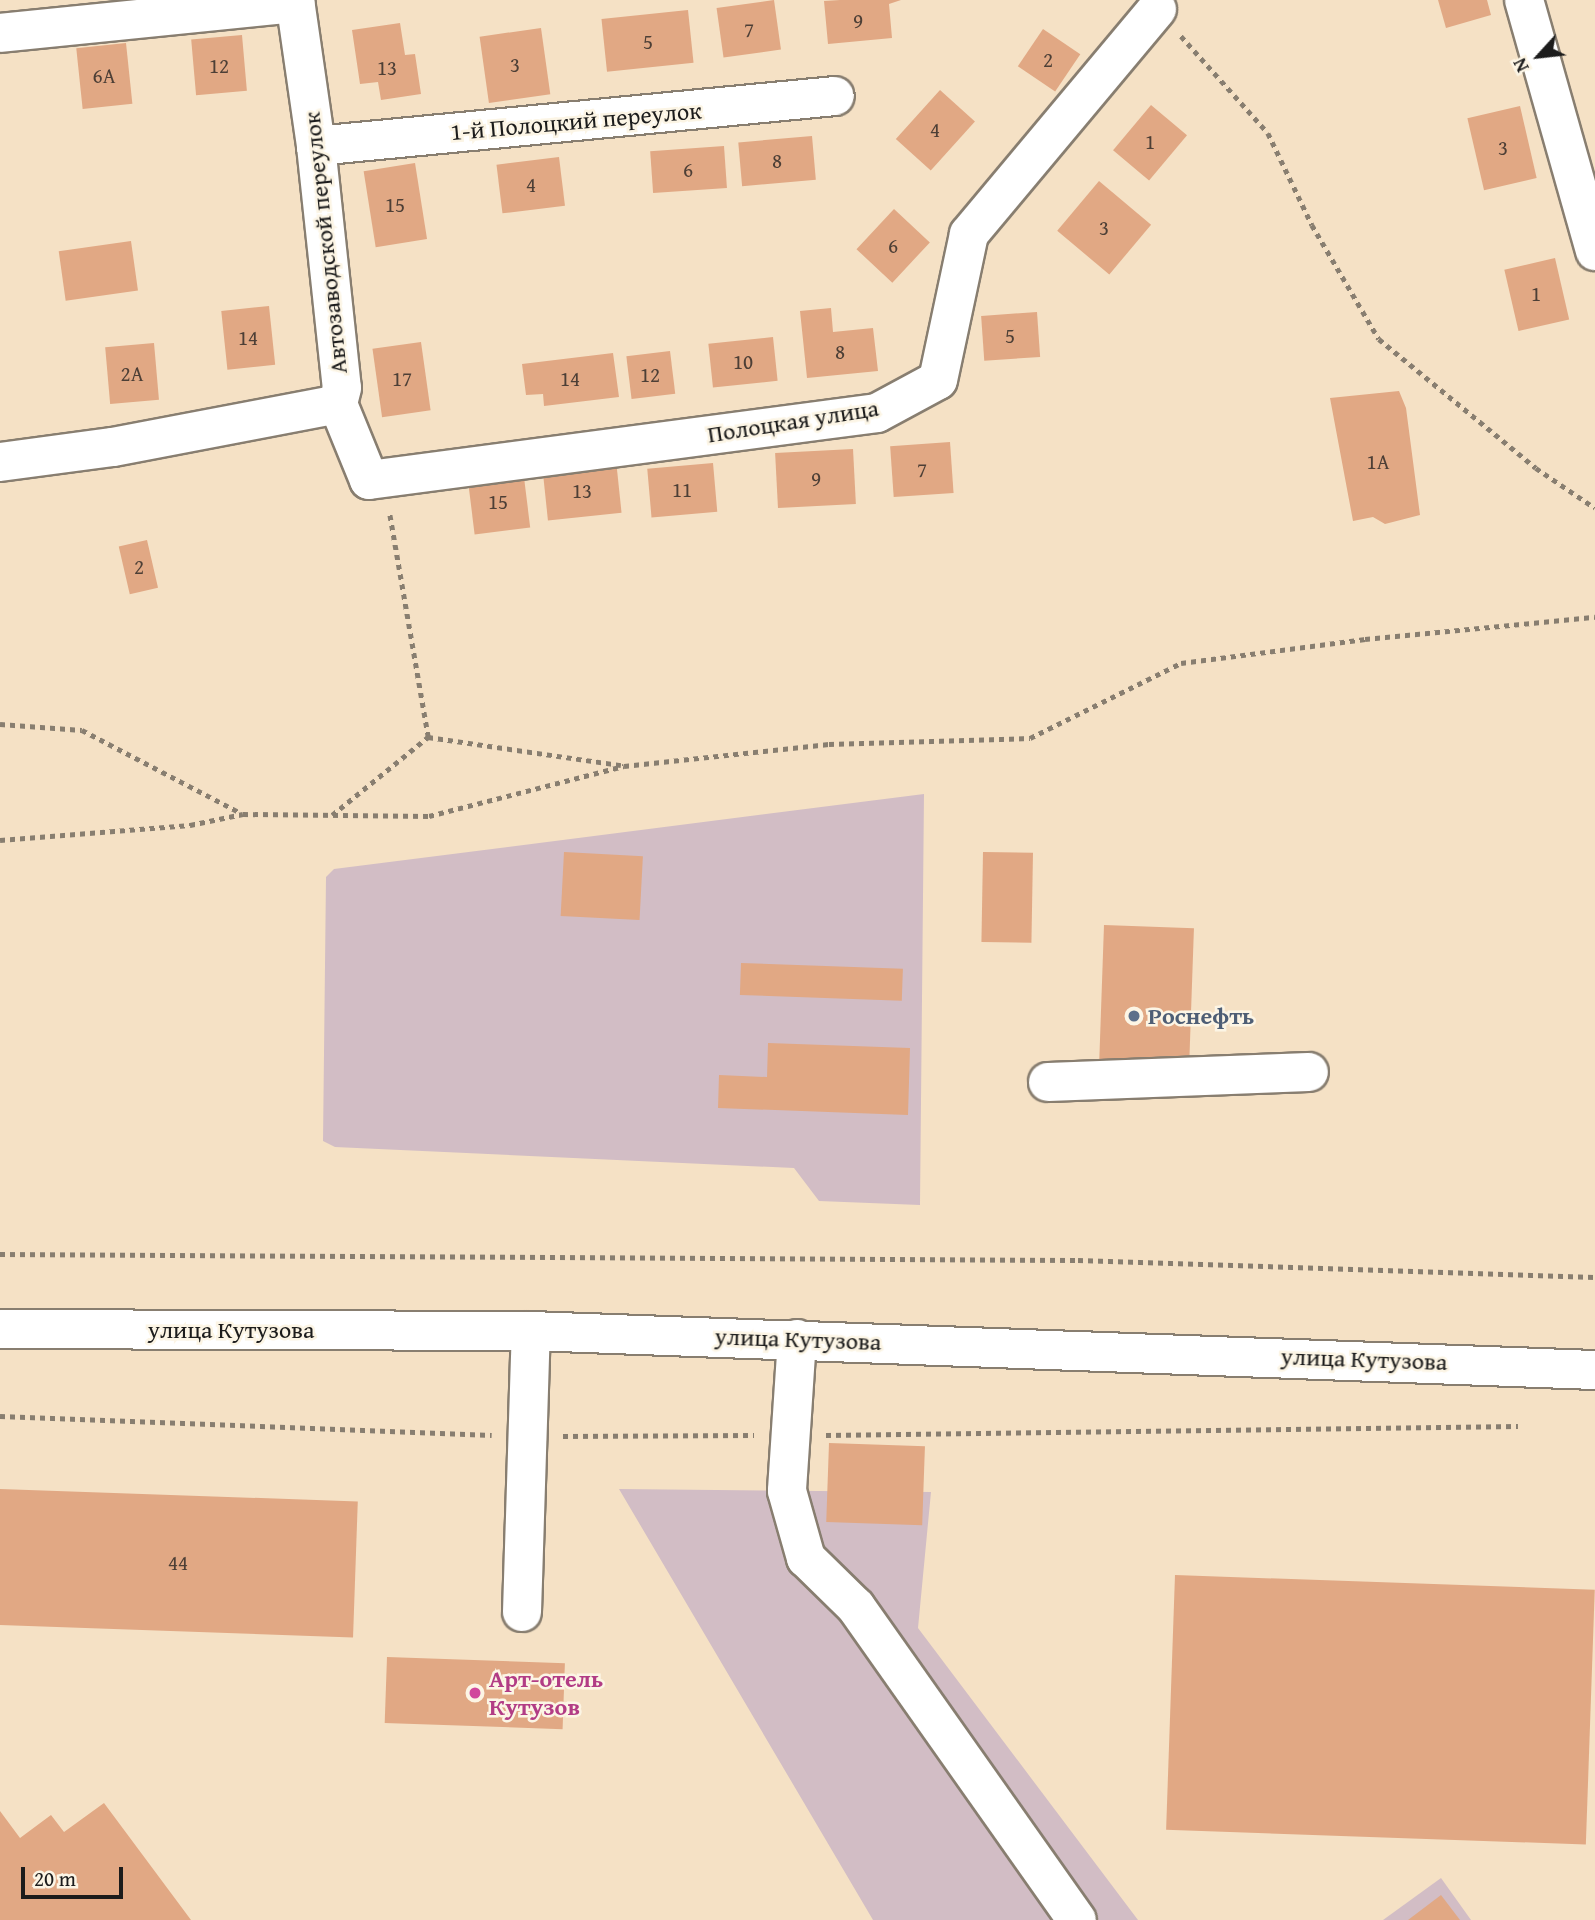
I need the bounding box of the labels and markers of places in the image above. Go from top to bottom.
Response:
place label: Роснефть [1148,1002,1254,1030]
marker: Роснефть [1126,1008,1142,1024]
place label: Арт-отель Кутузов [489,1665,603,1721]
marker: Арт-отель Кутузов [467,1685,483,1701]

